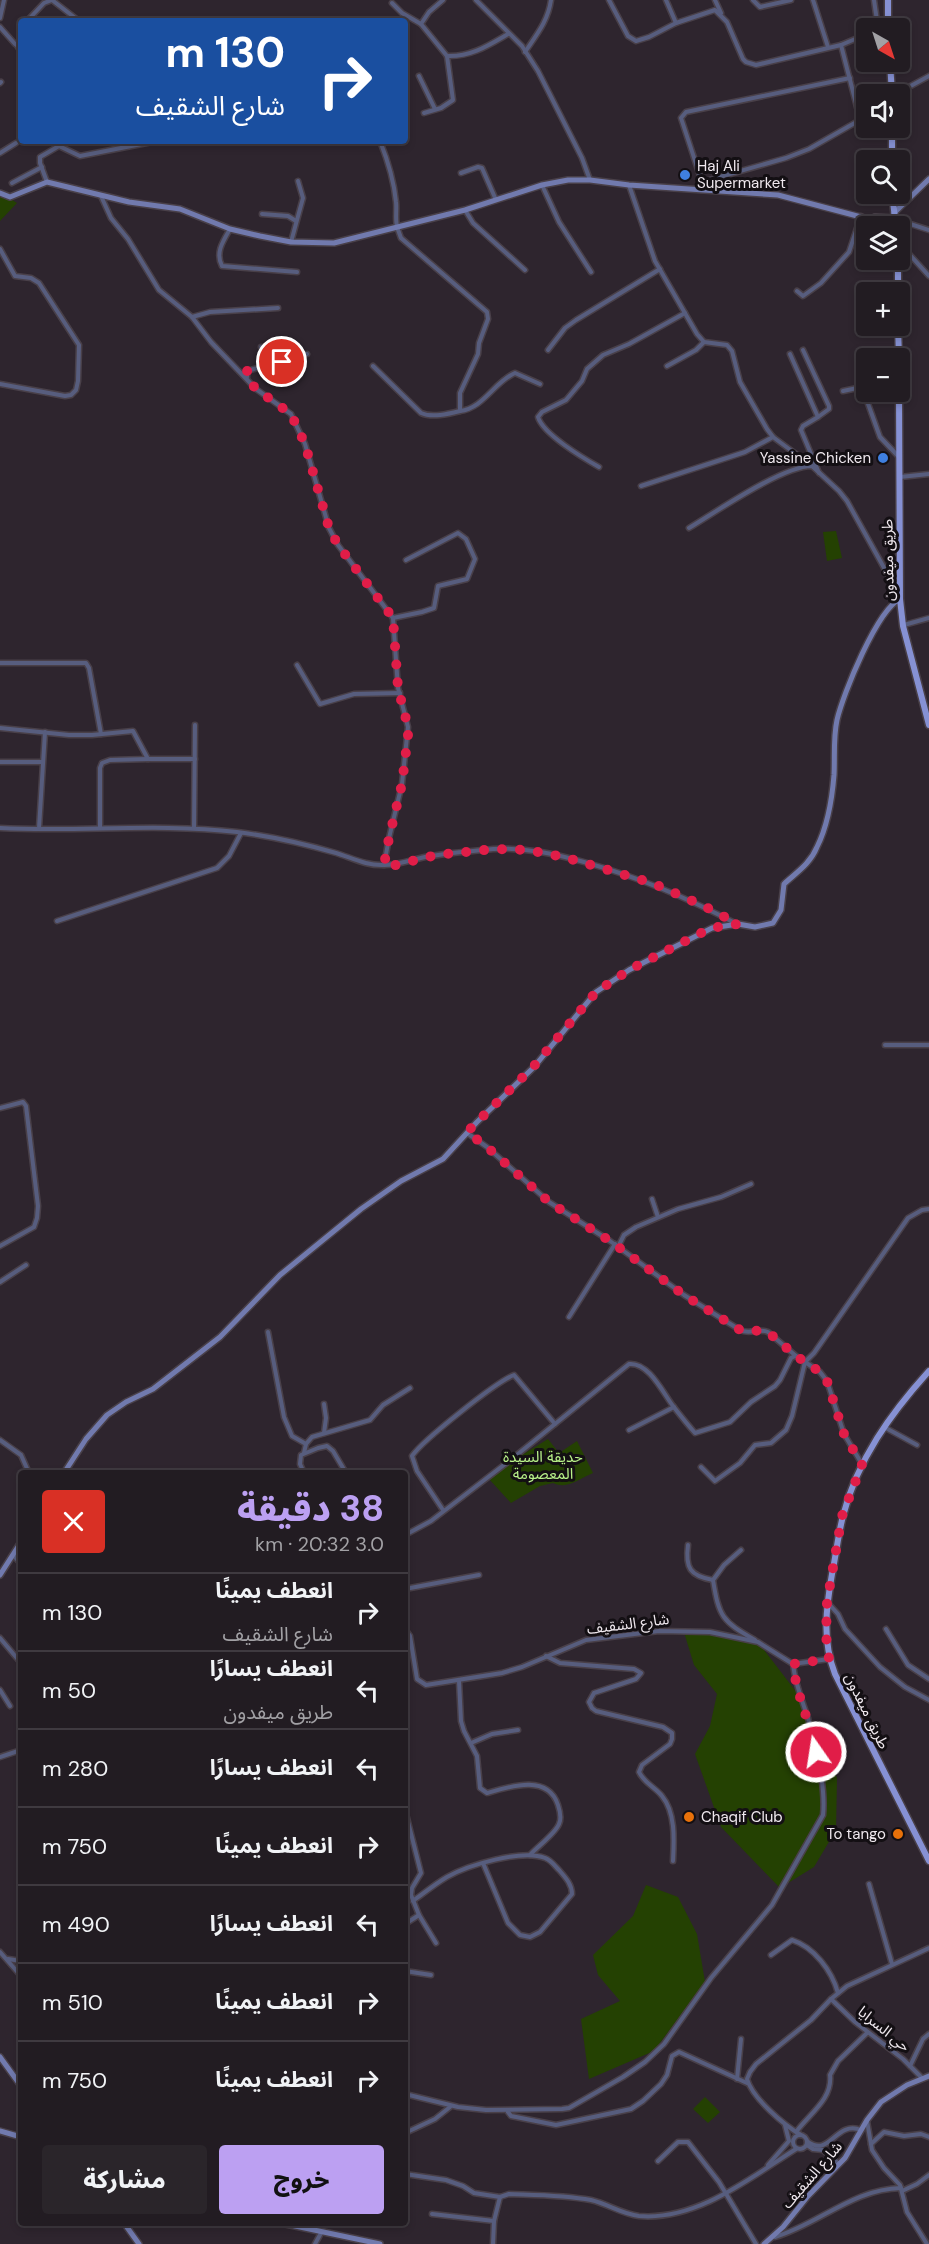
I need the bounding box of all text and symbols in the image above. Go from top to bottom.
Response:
north arrow [856,18,910,72]
map controls [856,18,910,402]
text: 130 m [165,25,285,80]
icon: right [306,42,384,120]
button: sound [856,84,910,138]
text: شارع الشقيف [136,88,285,123]
button: search [856,150,910,204]
place label: Haj Ali Supermarket [697,156,786,193]
marker: Haj Ali Supermarket [678,168,692,182]
button: layers [856,216,910,270]
button: + [856,282,910,336]
pin [256,336,307,387]
icon: arrive [265,345,298,378]
button: − [856,348,910,402]
place label: Yassine Chicken [760,448,871,468]
marker: Yassine Chicken [876,451,890,465]
street label: طريق ميفدون [877,519,899,601]
park label: حديقة السيدة المعصومة [503,1447,583,1484]
text: 38 دقيقة [237,1485,384,1532]
button: close [42,1490,105,1553]
text: 3.0 km · 20:32 [255,1531,384,1557]
text: انعطف يمينًا [215,1576,333,1605]
icon: right [351,1596,384,1629]
text: 130 m [42,1598,102,1627]
street label: شارع الشقيف [586,1609,671,1641]
text: شارع الشقيف [222,1621,333,1647]
text: انعطف يسارًا [210,1654,333,1683]
street label: طريق ميفدون [840,1670,894,1752]
icon: left [351,1674,384,1707]
text: 50 m [42,1676,96,1705]
text: طريق ميفدون [224,1699,333,1725]
position arrow [784,1720,848,1784]
icon: left [351,1752,384,1785]
text: انعطف يسارًا [210,1753,333,1782]
text: 280 m [42,1754,108,1783]
place label: Chaqif Club [701,1807,783,1827]
marker: Chaqif Club [682,1810,696,1824]
place label: To tango [826,1824,886,1844]
marker: To tango [891,1827,905,1841]
icon: right [351,1830,384,1863]
text: انعطف يمينًا [215,1831,333,1860]
text: 750 m [42,1832,107,1861]
icon: left [351,1908,384,1941]
text: انعطف يسارًا [210,1909,333,1938]
text: 490 m [42,1910,110,1939]
icon: right [351,1986,384,2019]
text: انعطف يمينًا [215,1987,333,2016]
text: 510 m [42,1988,103,2017]
street label: حي السرايا [853,2002,915,2058]
icon: right [351,2064,384,2097]
text: انعطف يمينًا [215,2065,333,2094]
text: 750 m [42,2066,107,2095]
street label: شارع الشقيف [777,2137,848,2214]
button: مشاركة [42,2145,207,2214]
button: خروج [219,2145,384,2214]

